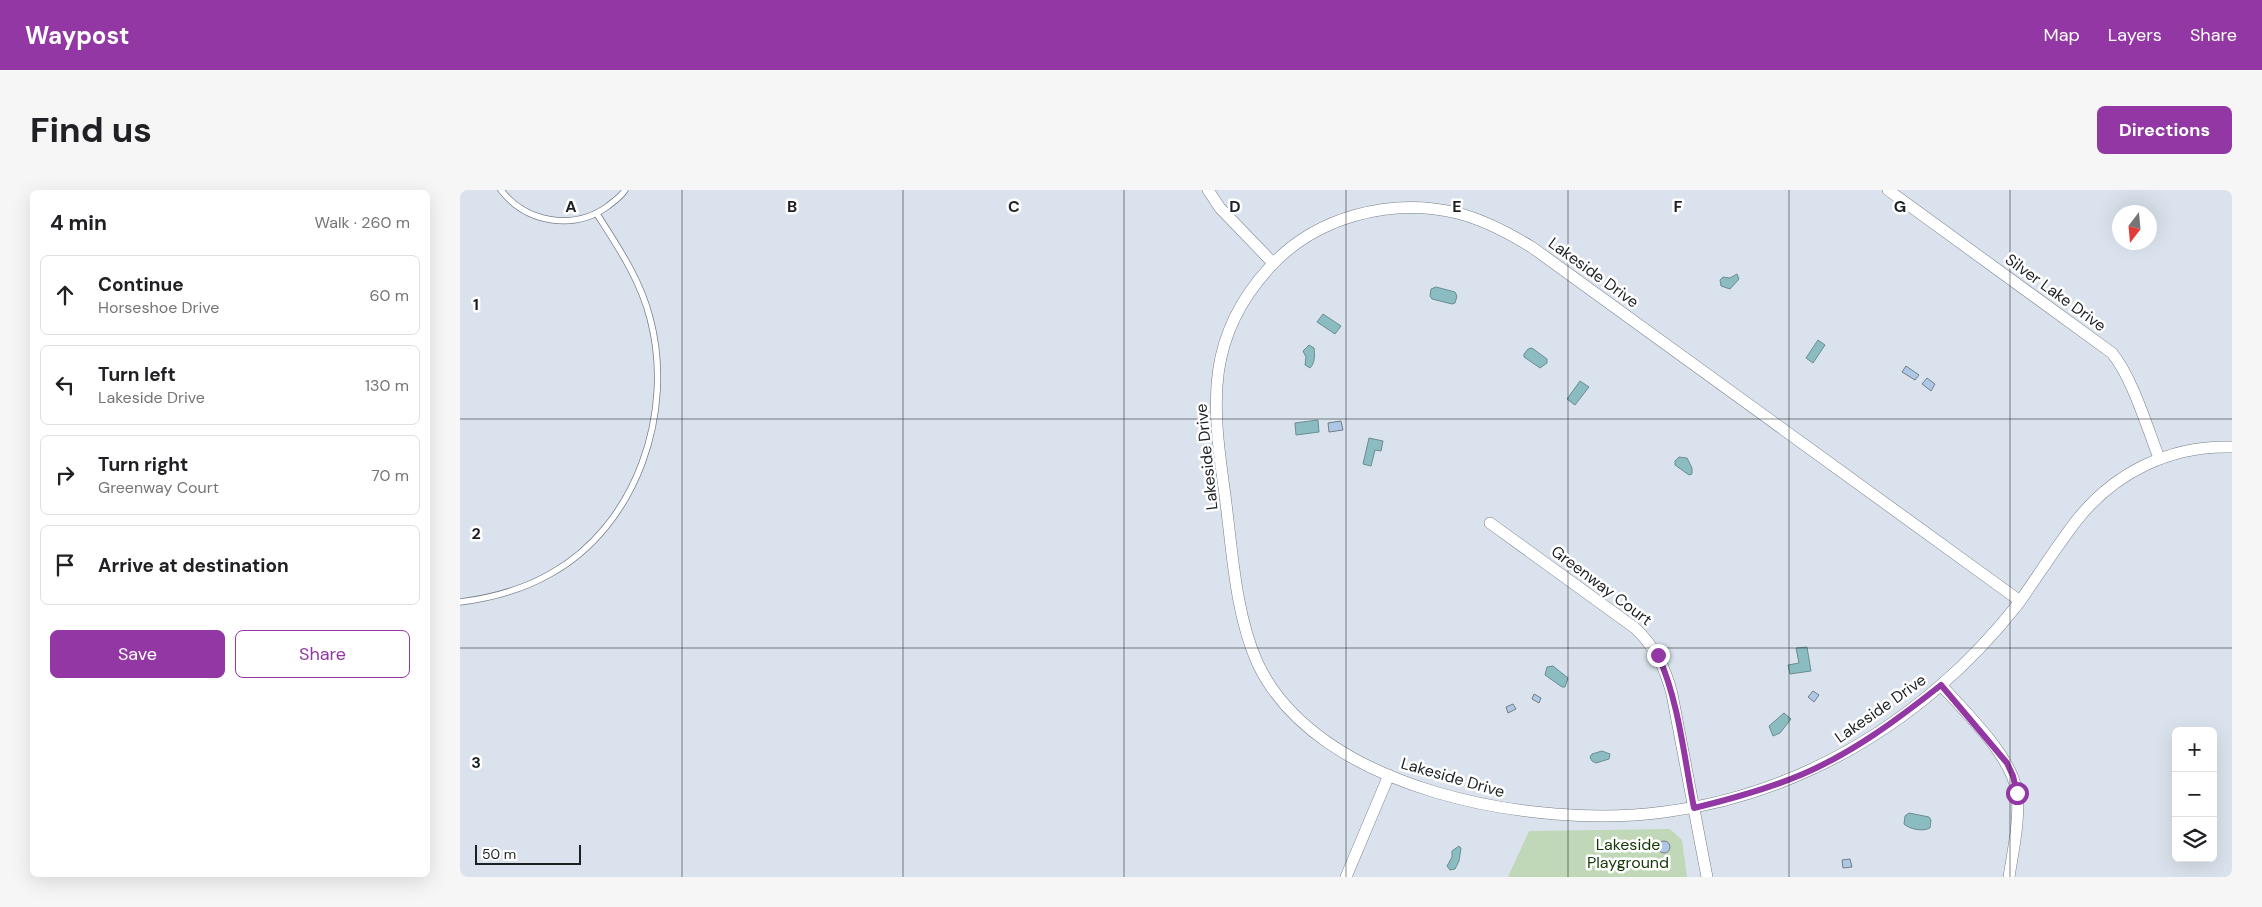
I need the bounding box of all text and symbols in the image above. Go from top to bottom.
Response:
text: Waypost [25,20,129,51]
text: Map [2044,23,2080,47]
text: Layers [2108,23,2162,47]
text: Share [2190,23,2237,47]
button: Directions [2097,106,2232,154]
text: Find us [30,107,152,153]
text: A [565,196,577,217]
text: B [787,196,797,217]
text: C [1008,196,1020,217]
text: D [1229,196,1241,217]
text: E [1452,196,1462,217]
text: F [1674,196,1683,217]
text: G [1894,196,1906,217]
north arrow [2112,205,2157,250]
text: 4 min [50,209,107,237]
text: Walk · 260 m [315,212,410,233]
street label: Lakeside Drive [1544,233,1643,312]
street label: Silver Lake Drive [2001,249,2110,336]
text: Continue [98,272,184,297]
icon: ahead [51,281,79,309]
text: 60 m [369,285,409,306]
text: 1 [473,294,479,315]
text: Horseshoe Drive [98,297,219,318]
text: Turn left [98,362,176,387]
icon: left [51,371,79,399]
text: 130 m [365,375,409,396]
text: Lakeside Drive [98,387,205,408]
street label: Lakeside Drive [1190,403,1223,511]
text: Turn right [98,452,188,477]
icon: right [51,461,79,489]
text: 70 m [371,465,409,486]
text: Greenway Court [98,477,219,498]
text: 2 [471,523,481,544]
street label: Greenway Court [1547,541,1656,630]
icon: arrive [51,551,79,579]
text: Arrive at destination [98,553,289,578]
button: Save [50,630,225,678]
button: Share [235,630,410,678]
route end [1647,644,1670,667]
street label: Lakeside Drive [1830,669,1930,748]
map controls [2172,727,2217,862]
button: + [2172,727,2217,772]
text: 3 [471,752,481,773]
street label: Lakeside Drive [1399,753,1507,802]
button: − [2172,772,2217,817]
route start [2006,782,2029,805]
button: layers [2172,817,2217,862]
park label: Lakeside Playground [1587,834,1669,873]
scale bar [475,842,581,865]
text: 50 m [482,845,516,863]

